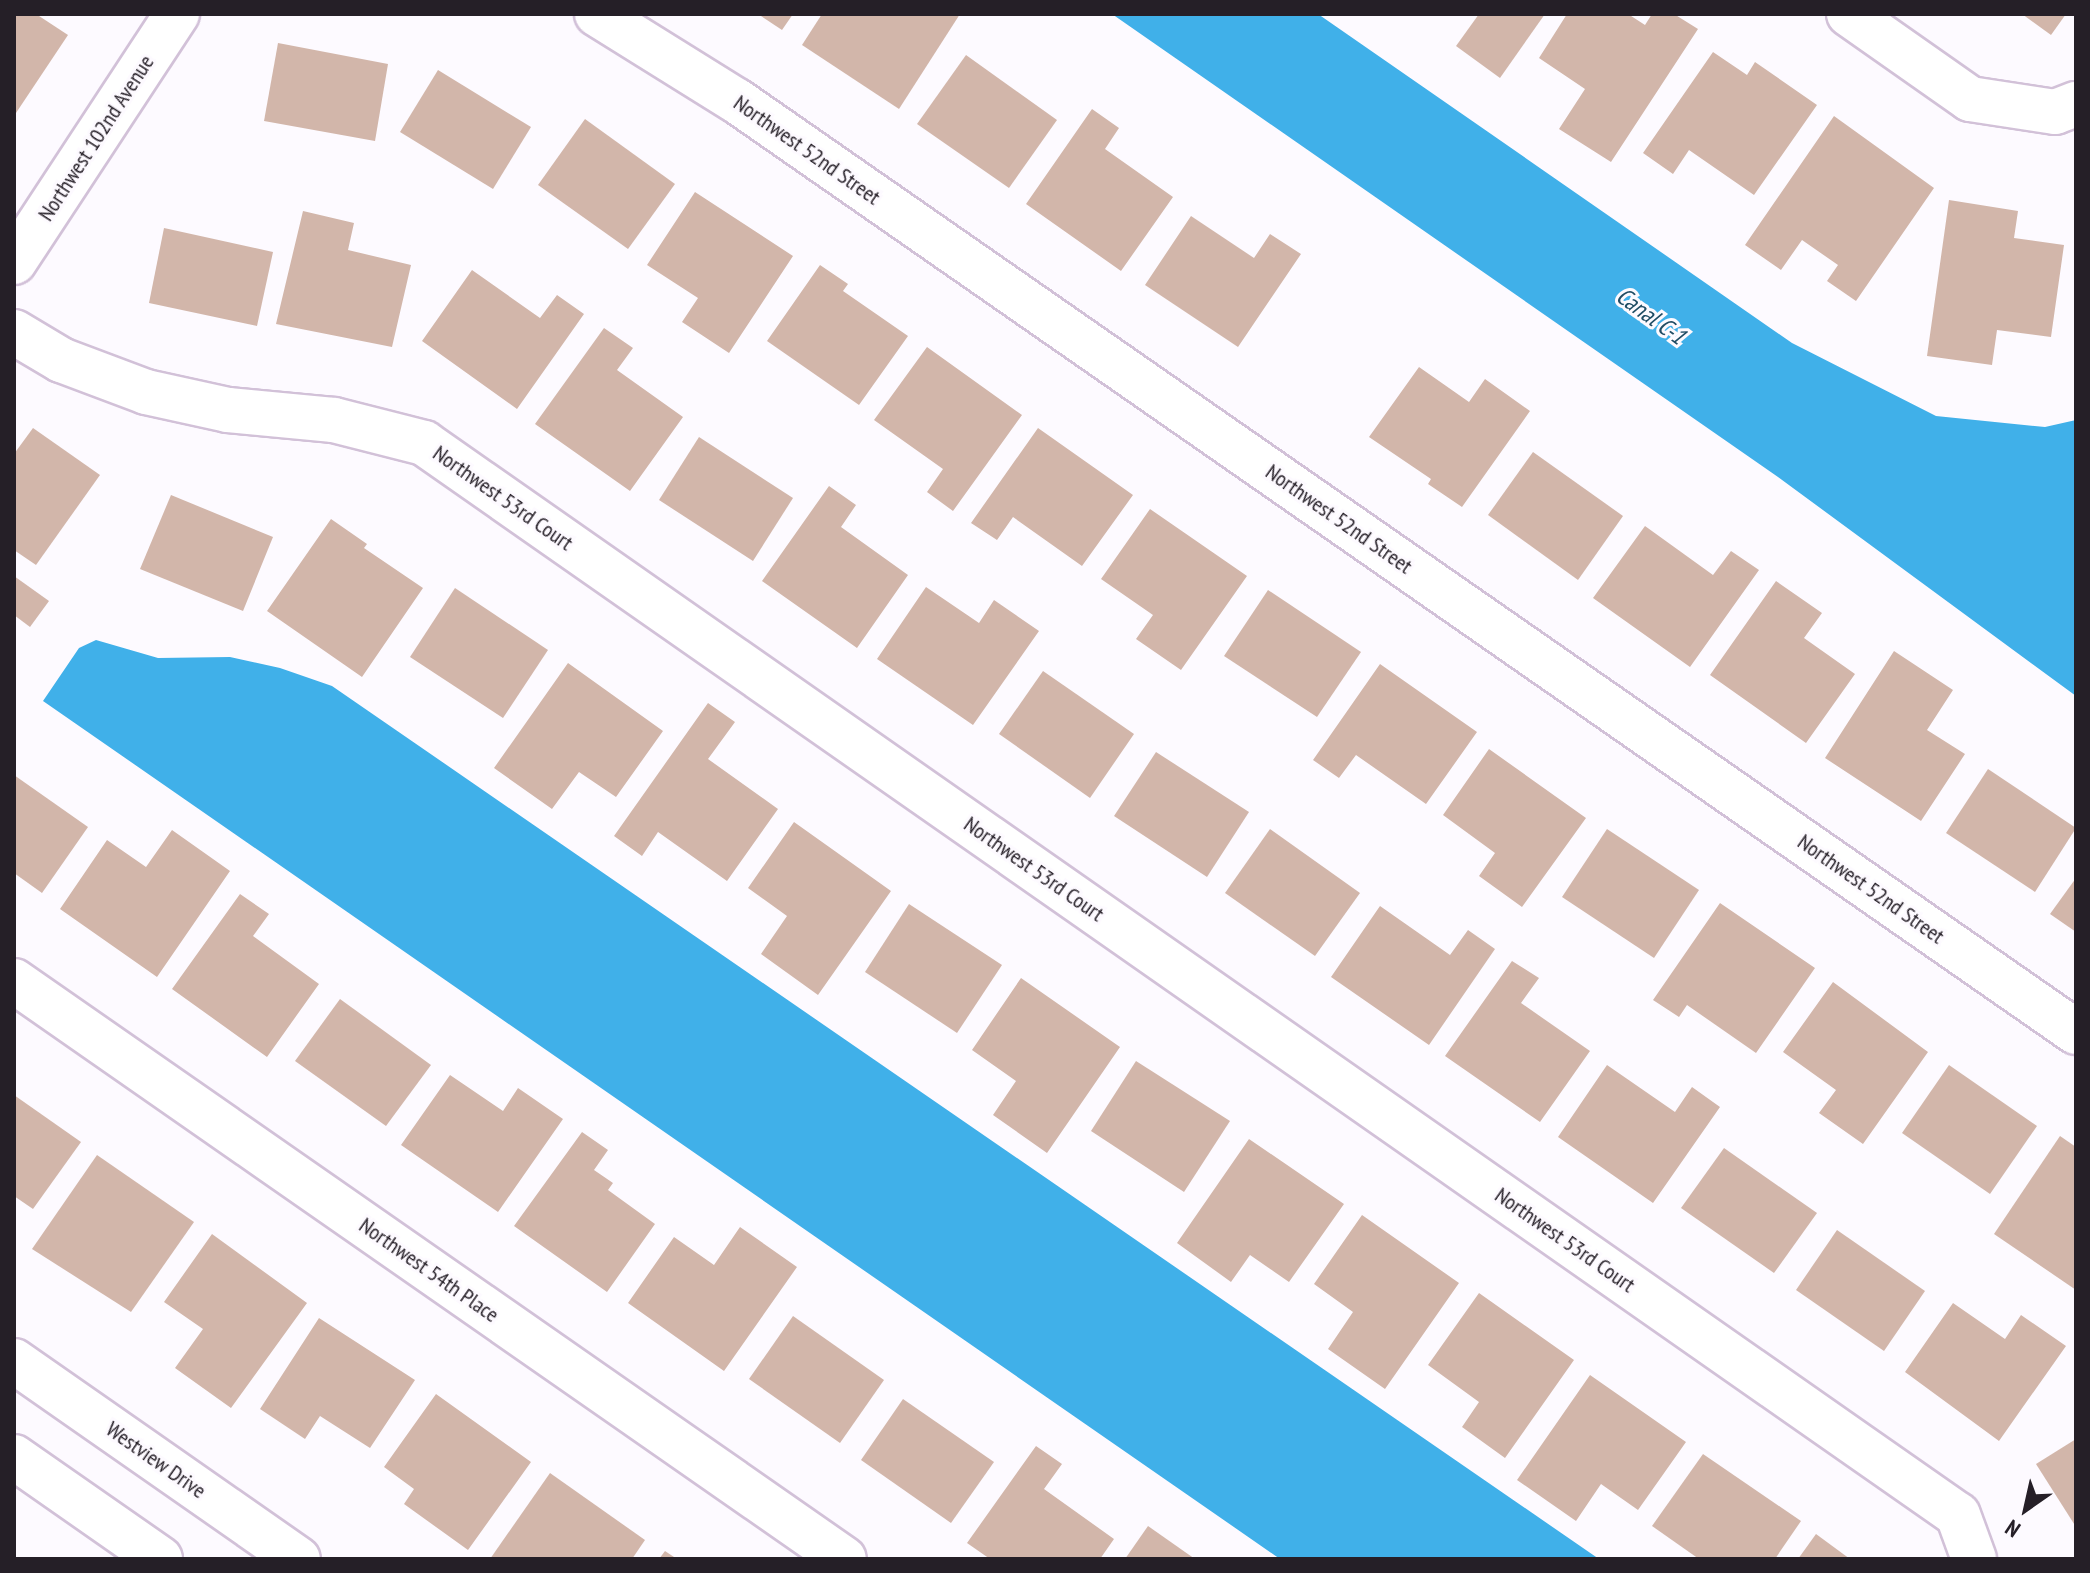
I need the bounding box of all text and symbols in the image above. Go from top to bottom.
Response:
street label: Northwest 102nd Avenue [32,50,160,226]
street label: Northwest 52nd Street [729,90,885,210]
water label: Canal C-1 [1611,281,1691,351]
street label: Northwest 53rd Court [428,440,578,556]
street label: Northwest 52nd Street [1261,459,1417,579]
street label: Northwest 53rd Court [959,811,1109,927]
street label: Northwest 52nd Street [1793,829,1949,949]
street label: Northwest 53rd Court [1490,1182,1640,1298]
street label: Northwest 54th Place [354,1212,504,1328]
street label: Westview Drive [101,1416,211,1504]
north arrow [1986,1469,2066,1549]
text: N [2000,1514,2025,1544]

